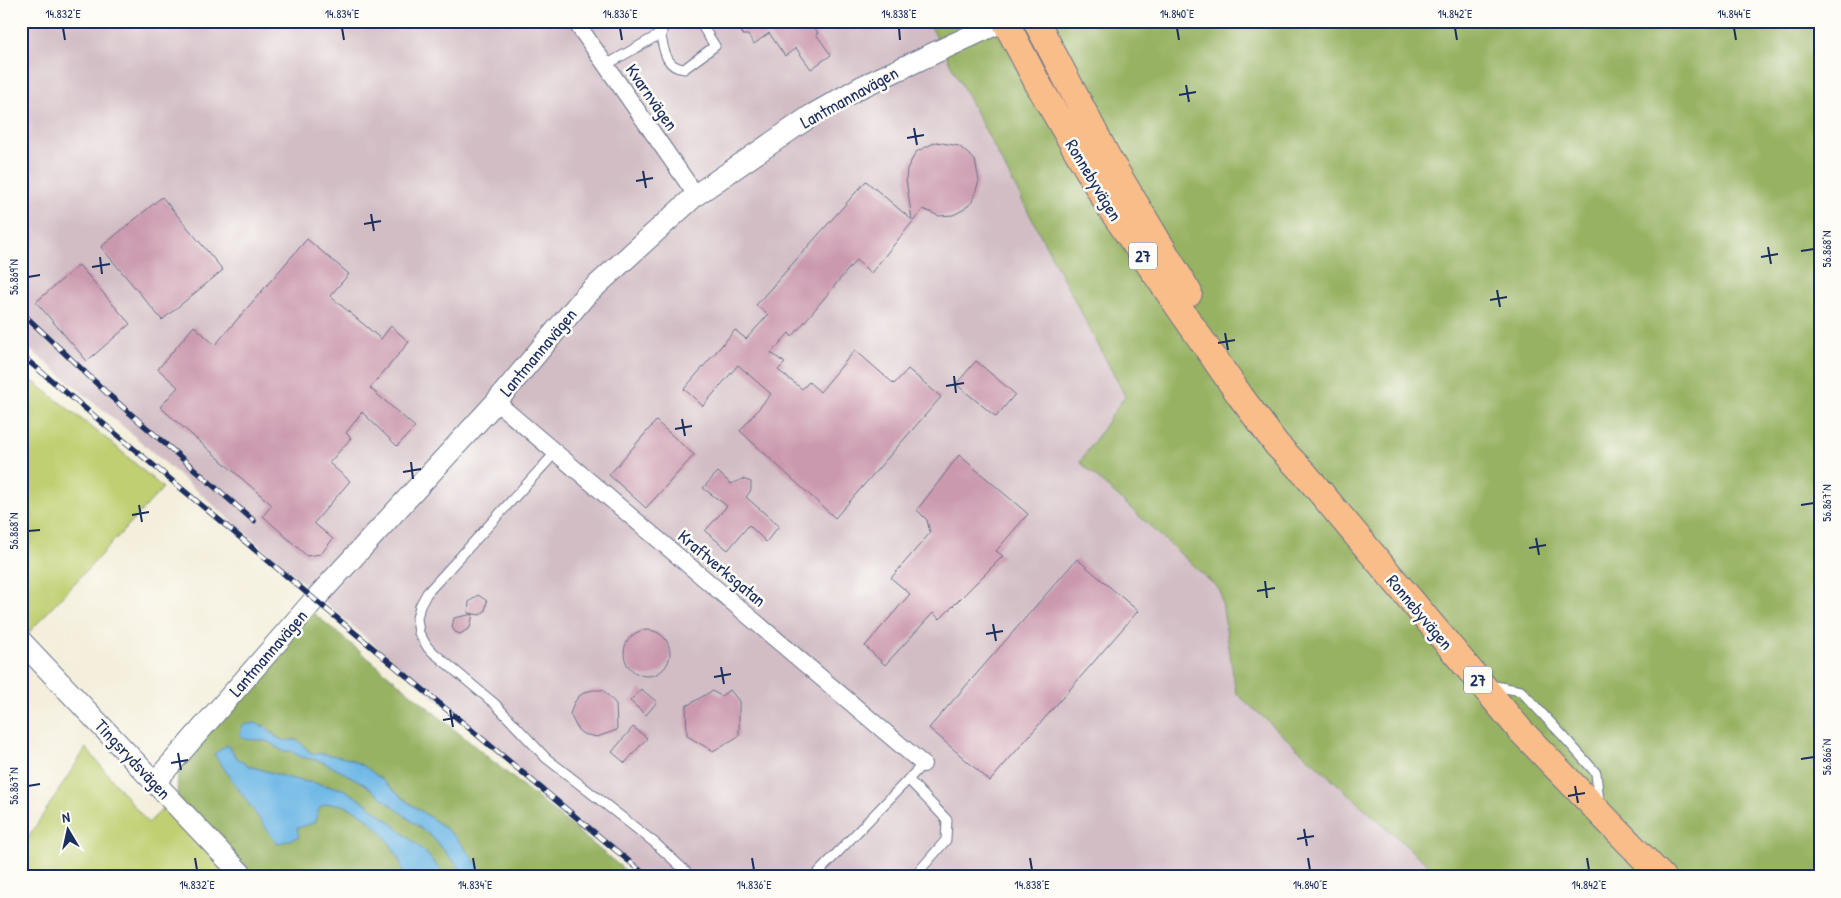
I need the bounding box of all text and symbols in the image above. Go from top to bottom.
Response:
text: 14.832°E [45,5,82,22]
text: 14.834°E [325,5,360,22]
text: 14.836°E [603,5,638,22]
text: 14.838°E [881,5,917,22]
text: 14.840°E [1160,5,1195,22]
text: 14.842°E [1438,5,1473,22]
text: 14.844°E [1717,5,1752,22]
street label: Kvarnvägen [620,59,684,135]
street label: Lantmannavägen [796,60,902,134]
street label: Ronnebyvägen [1060,134,1128,226]
text: 56.868°N [1818,231,1835,267]
road number: 27 [1129,242,1157,270]
text: 56.869°N [5,259,22,295]
street label: Lantmannavägen [494,302,582,402]
text: 56.867°N [1818,484,1835,522]
text: 56.868°N [5,513,22,549]
street label: Kraftverksgatan [673,524,771,612]
street label: Ronnebyvägen [1381,569,1459,655]
street label: Lantmannavägen [223,604,313,702]
road number: 27 [1464,666,1492,694]
street label: Tingsrydsvägen [89,713,177,805]
text: 56.866°N [1818,739,1835,775]
text: 56.867°N [5,767,22,805]
north arrow [42,806,92,856]
text: N [61,807,72,827]
text: 14.832°E [179,876,216,893]
text: 14.834°E [458,876,493,893]
text: 14.836°E [737,876,772,893]
text: 14.838°E [1014,876,1050,893]
text: 14.840°E [1293,876,1328,893]
text: 14.842°E [1572,876,1607,893]

